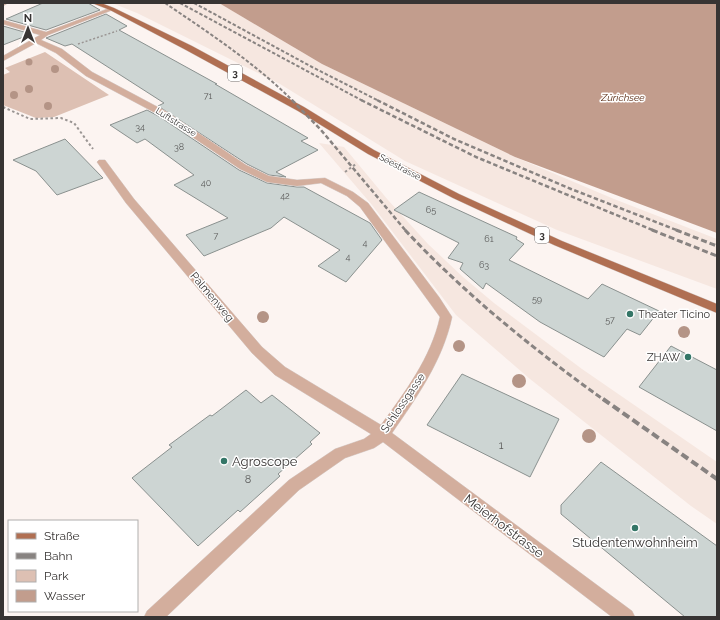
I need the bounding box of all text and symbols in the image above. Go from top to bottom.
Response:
north arrow [8,8,48,48]
text: N [24,12,32,25]
road number: 3 [228,65,242,81]
house number: 71 [204,91,212,101]
water label: Zürichsee [600,92,645,103]
street label: Luftstrasse [154,106,199,139]
house number: 34 [135,122,145,132]
house number: 38 [174,142,184,152]
street label: Seestrasse [378,152,423,182]
house number: 40 [201,178,212,188]
house number: 42 [280,191,290,201]
house number: 65 [426,205,436,215]
road number: 3 [535,227,549,243]
house number: 7 [214,231,219,241]
house number: 61 [484,234,494,244]
house number: 4 [363,238,368,248]
house number: 4 [346,252,351,262]
house number: 63 [479,260,489,270]
street label: Palmenweg [188,270,236,324]
house number: 59 [532,294,542,304]
place label: Theater Ticino [638,308,711,321]
marker: Theater Ticino [625,309,635,319]
house number: 57 [605,315,615,325]
place label: ZHAW [647,351,680,364]
marker: ZHAW [683,352,693,362]
street label: Schlossgasse [378,370,428,435]
house number: 1 [499,439,504,452]
place label: Agroscope [232,454,298,469]
marker: Agroscope [219,456,229,466]
house number: 8 [245,473,251,486]
street label: Meierhofstrasse [461,491,547,561]
legend [8,520,138,612]
marker: Studentenwohnheim [630,523,640,533]
text: Straße [44,529,80,543]
place label: Studentenwohnheim [572,535,698,550]
text: Bahn [44,549,73,563]
text: Park [44,569,69,583]
text: Wasser [44,589,86,603]

